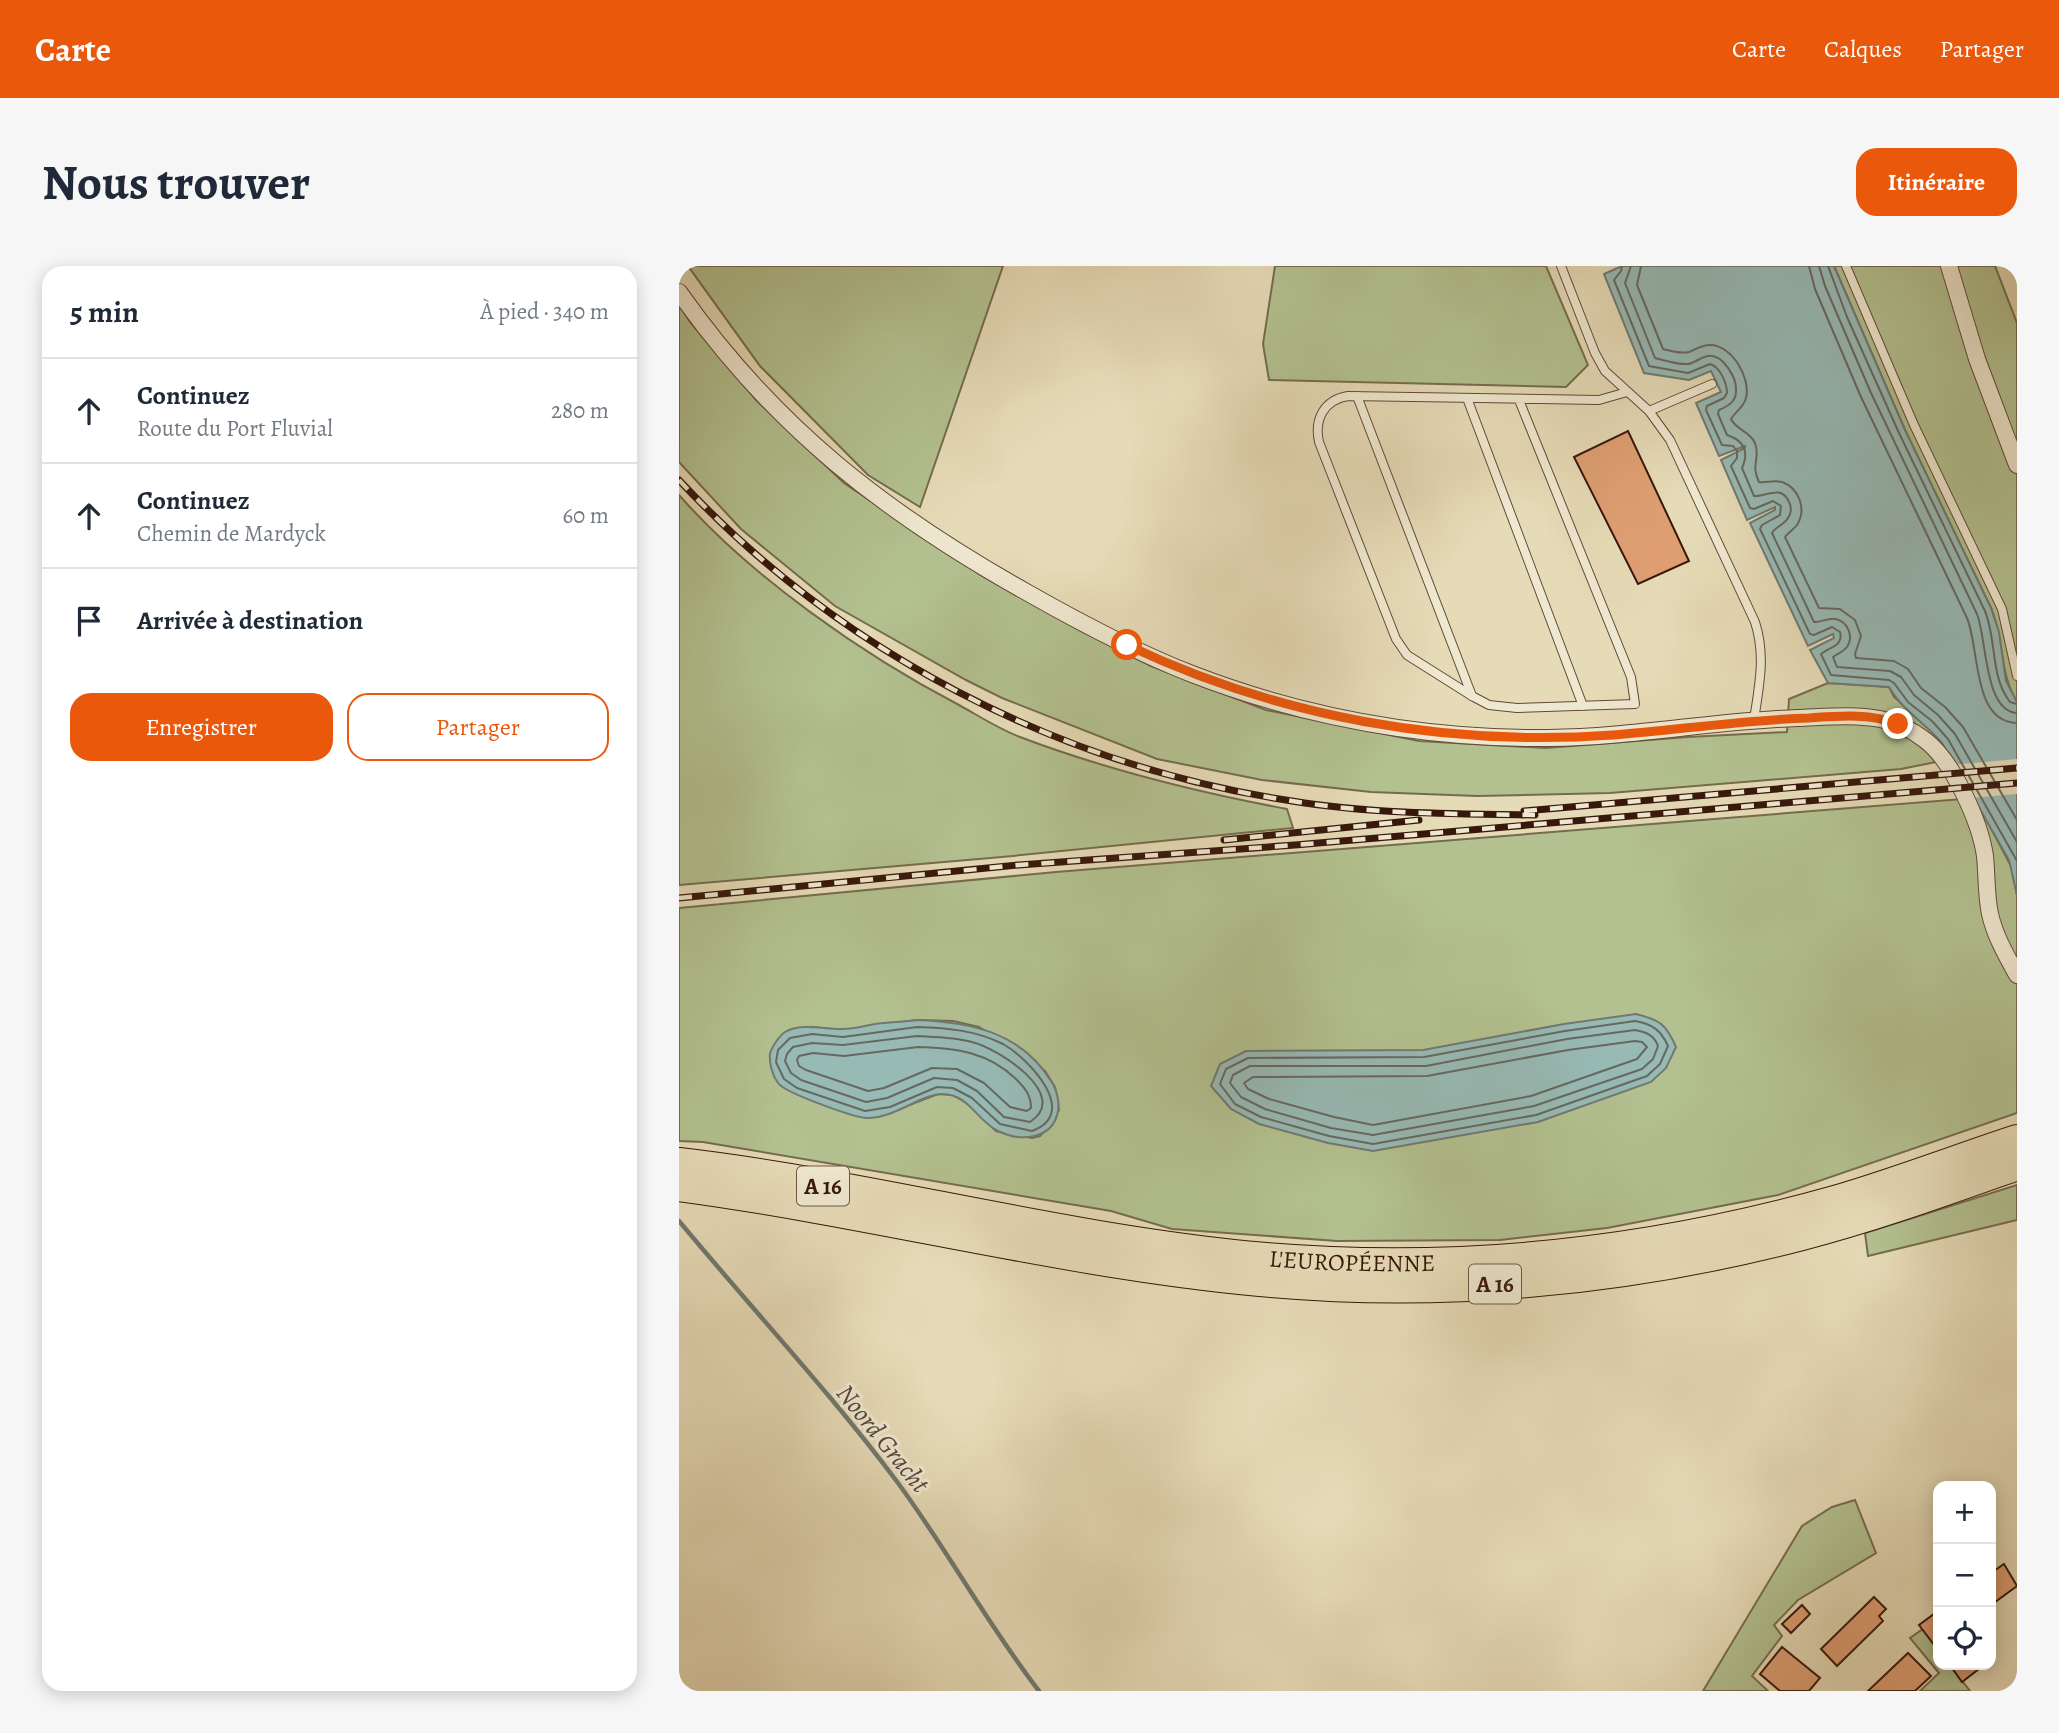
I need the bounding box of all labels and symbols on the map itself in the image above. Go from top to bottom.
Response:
route start [1111,629,1142,660]
route end [1882,708,1913,739]
road number: A 16 [797,1166,849,1205]
street label: L'EUROPÉENNE [1268,1242,1435,1279]
road number: A 16 [1469,1264,1521,1303]
water label: Noord Gracht [828,1377,938,1501]

